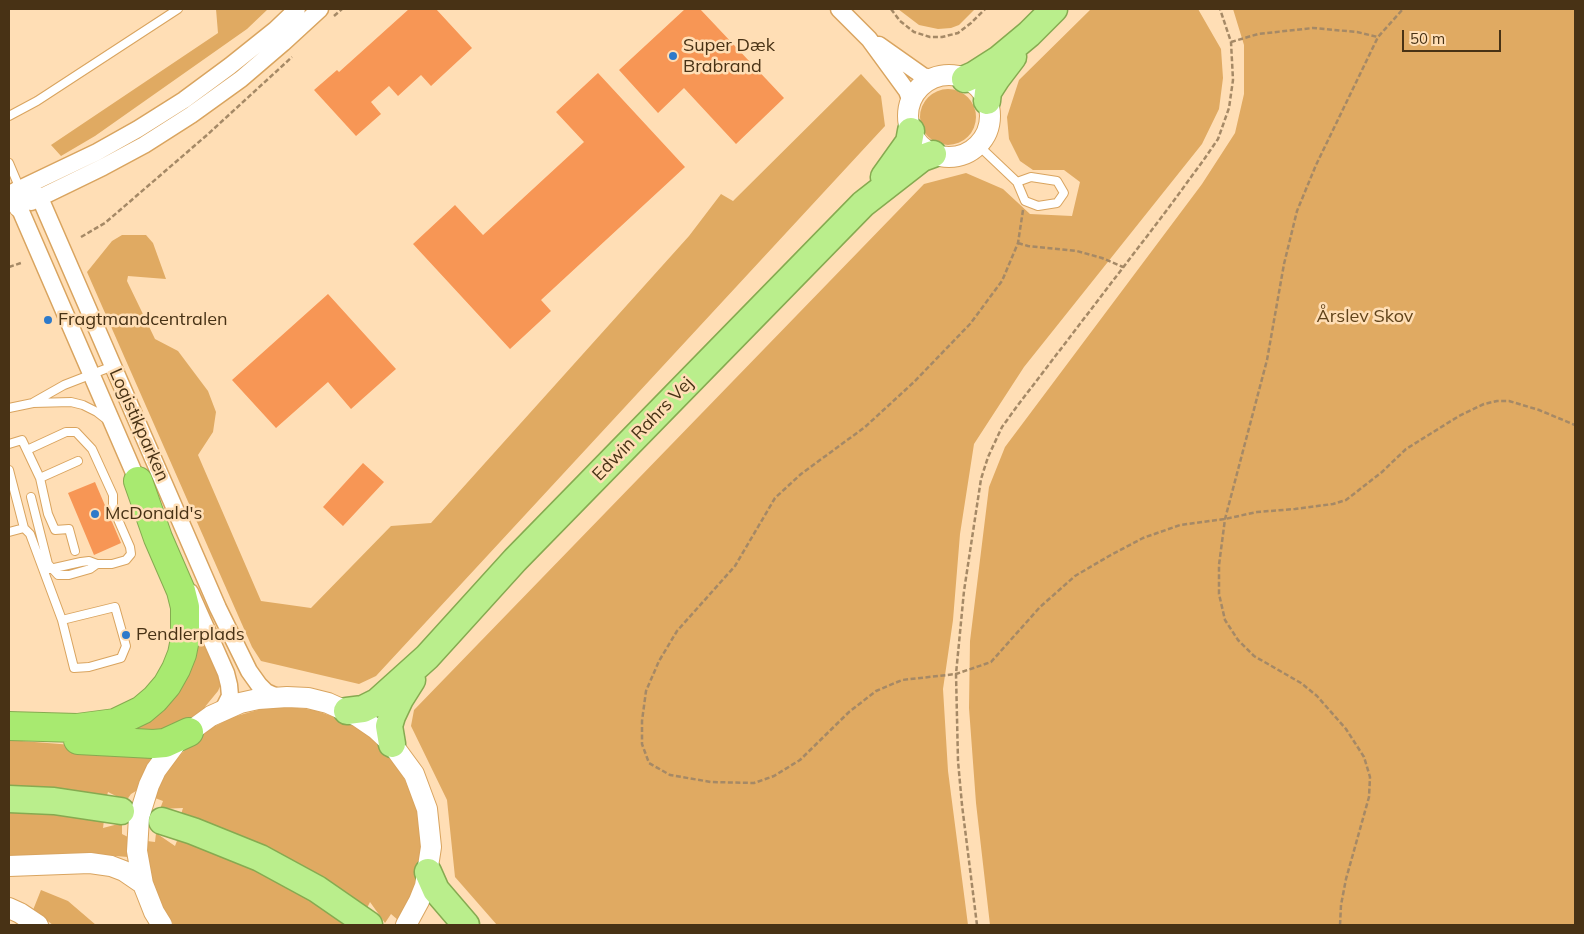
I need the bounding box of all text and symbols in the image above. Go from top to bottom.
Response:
scale bar [1404,20,1503,52]
text: 50 m [1410,29,1445,48]
place label: Super Dæk Brabrand [683,35,775,78]
marker: Super Dæk Brabrand [667,50,679,62]
park label: Årslev Skov [1317,306,1413,328]
place label: Fragtmandcentralen [58,309,228,331]
marker: Fragtmandcentralen [42,314,54,326]
street label: Logistikparken [104,365,174,485]
street label: Edwin Rahrs Vej [588,373,698,485]
place label: McDonald's [105,503,202,525]
marker: McDonald's [89,508,101,520]
place label: Pendlerplads [136,624,245,646]
marker: Pendlerplads [120,629,132,641]

